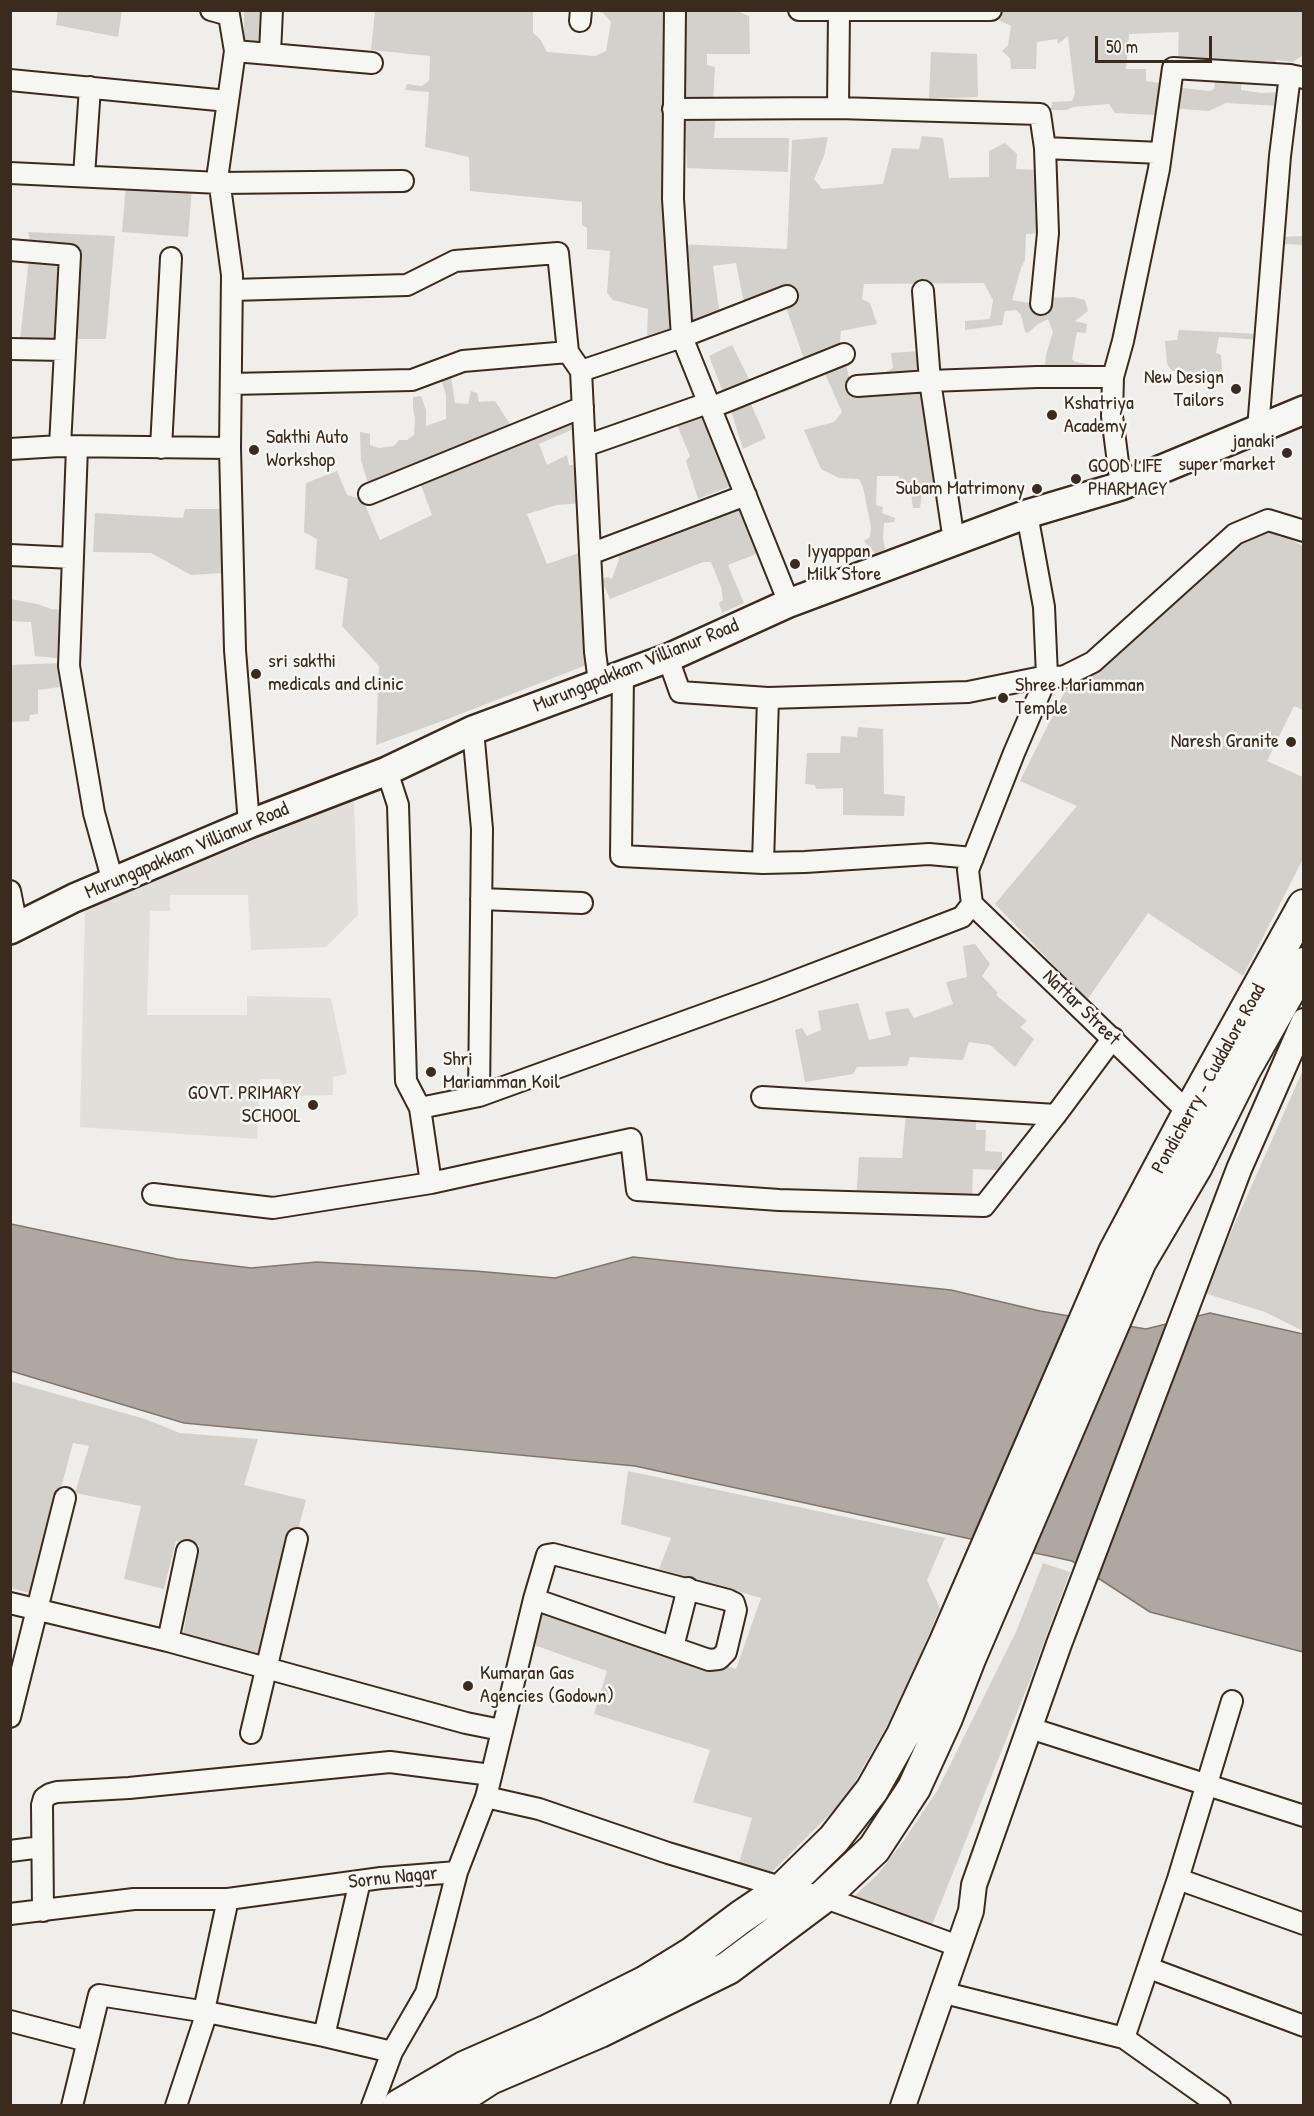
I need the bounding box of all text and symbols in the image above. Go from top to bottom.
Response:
scale bar [1098,24,1215,62]
text: 50 m [1106,34,1138,59]
place label: New Design Tailors [1144,366,1224,413]
marker: New Design Tailors [1229,382,1243,396]
place label: Kshatriya Academy [1064,392,1134,439]
marker: Kshatriya Academy [1045,408,1059,422]
place label: Sakthi Auto Workshop [266,426,348,473]
place label: janaki super market [1178,430,1275,477]
marker: Sakthi Auto Workshop [247,443,261,457]
marker: janaki super market [1280,446,1294,460]
place label: GOOD LIFE PHARMACY [1088,455,1167,502]
marker: GOOD LIFE PHARMACY [1069,472,1083,486]
place label: Subam Matrimony [896,477,1025,501]
marker: Subam Matrimony [1030,482,1044,496]
place label: Iyyappan Milk Store [807,540,881,587]
marker: Iyyappan Milk Store [788,557,802,571]
street label: Murungapakkam Villianur Road [530,614,742,718]
place label: sri sakthi medicals and clinic [268,650,403,697]
marker: sri sakthi medicals and clinic [249,667,263,681]
place label: Shree Mariamman Temple [1015,674,1145,721]
marker: Shree Mariamman Temple [996,691,1010,705]
place label: Naresh Granite [1171,730,1279,754]
marker: Naresh Granite [1284,735,1298,749]
street label: Murungapakkam Villianur Road [81,797,293,905]
street label: Nattar Street [1037,965,1125,1051]
street label: Pondicherry - Cuddalore Road [1147,980,1271,1178]
place label: Shri Mariamman Koil [443,1048,560,1095]
marker: Shri Mariamman Koil [424,1065,438,1079]
place label: GOVT. PRIMARY SCHOOL [188,1082,301,1129]
marker: GOVT. PRIMARY SCHOOL [306,1098,320,1112]
place label: Kumaran Gas Agencies (Godown) [480,1662,614,1709]
marker: Kumaran Gas Agencies (Godown) [461,1679,475,1693]
street label: Sornu Nagar [347,1861,439,1895]

